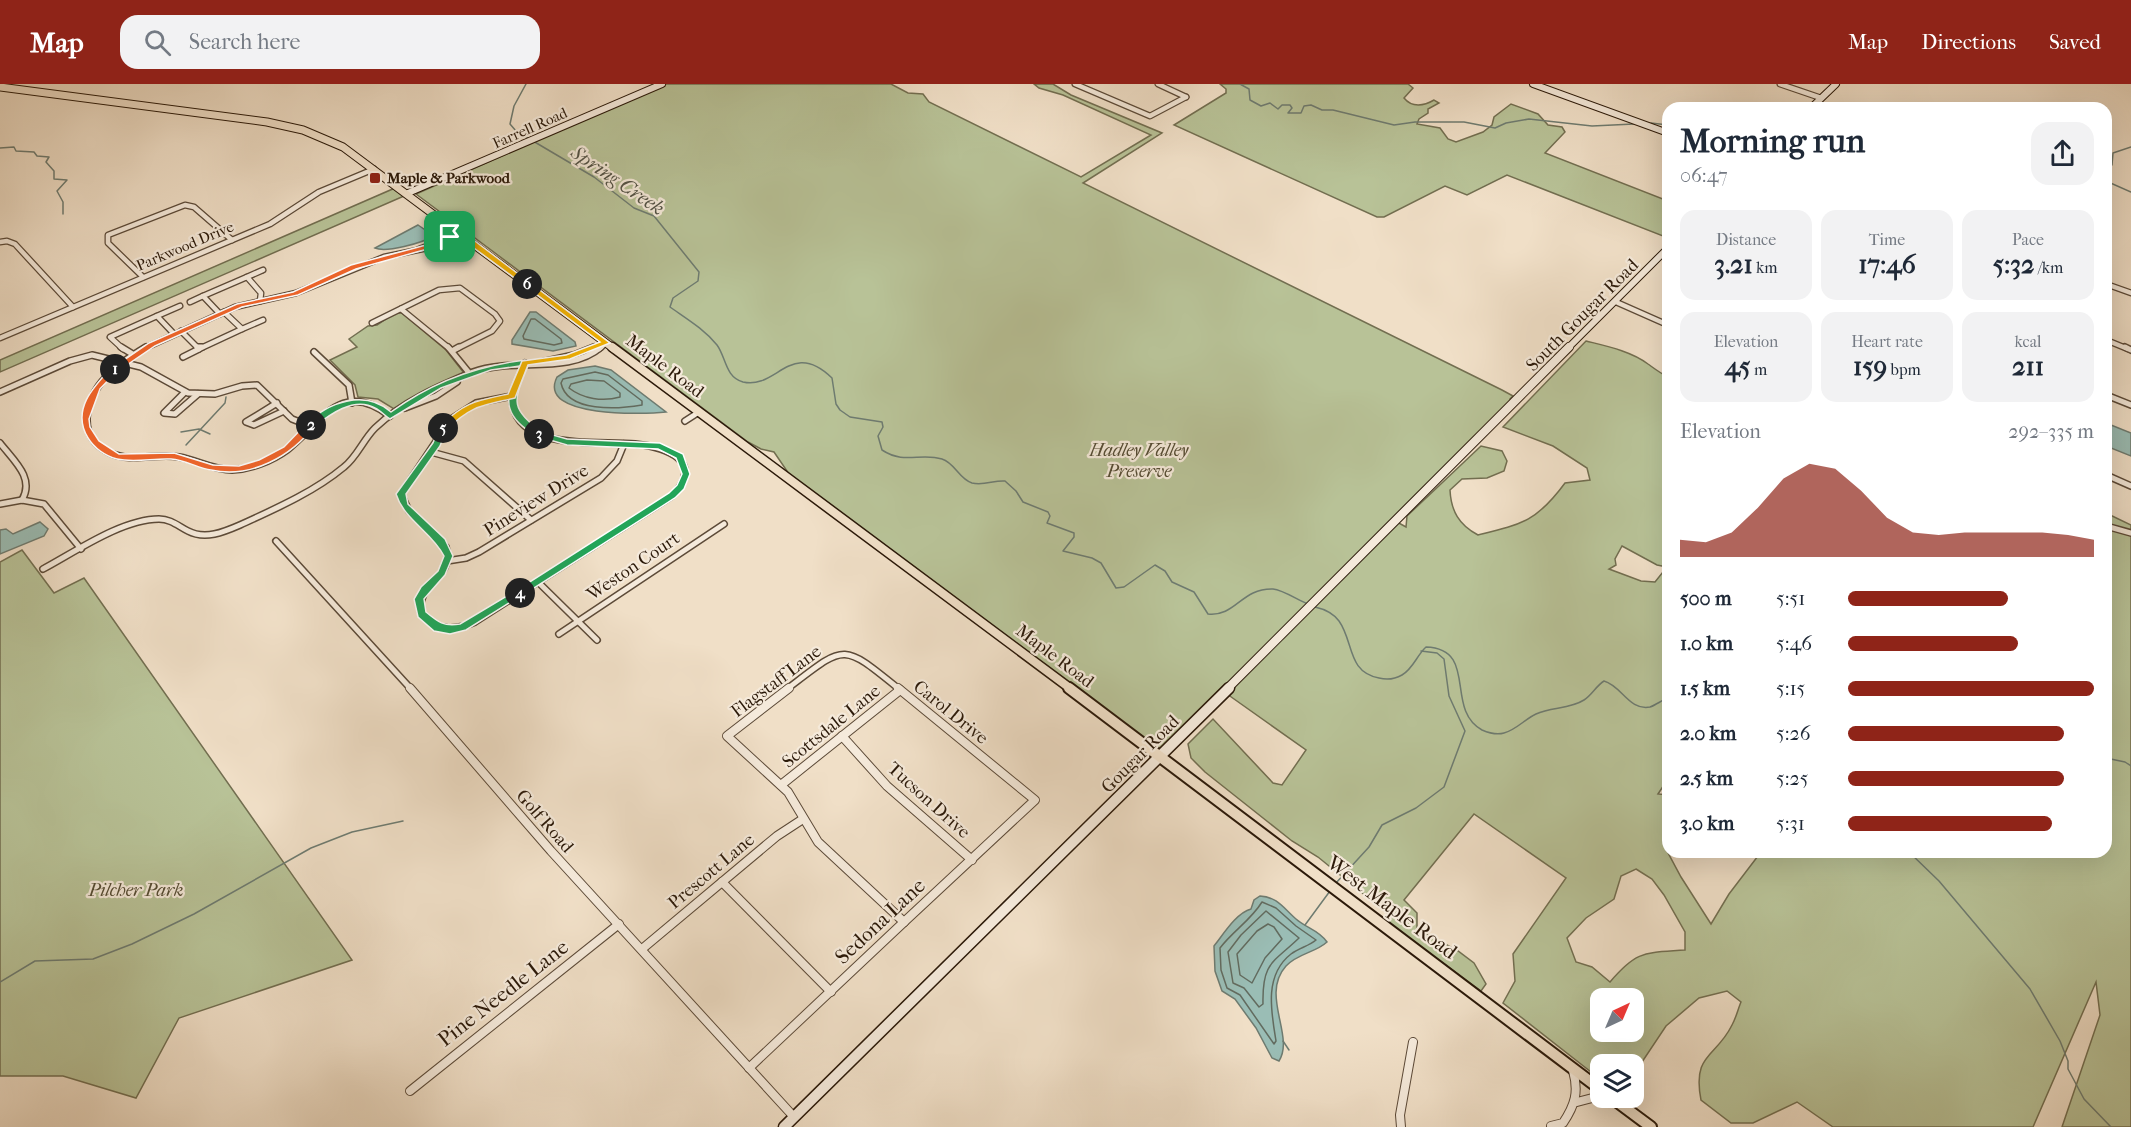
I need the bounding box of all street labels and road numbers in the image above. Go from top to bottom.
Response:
street label: Farrell Road [490,103,571,152]
street label: Parkwood Drive [134,217,237,275]
street label: South Gougar Road [1522,255,1643,376]
street label: Maple Road [622,330,708,403]
street label: Pineview Drive [480,460,593,541]
street label: Weston Court [582,527,684,606]
street label: Maple Road [1012,620,1098,693]
street label: Flagstaff Lane [727,641,825,722]
street label: Carol Drive [909,676,992,749]
street label: Scottsdale Lane [778,680,885,772]
street label: Gougar Road [1097,711,1184,798]
street label: Tucson Drive [883,758,974,843]
street label: Golf Road [512,786,578,857]
street label: Prescott Lane [664,829,759,914]
street label: West Maple Road [1321,850,1462,964]
street label: Sedona Lane [830,873,930,969]
street label: Pine Needle Lane [433,935,573,1051]

